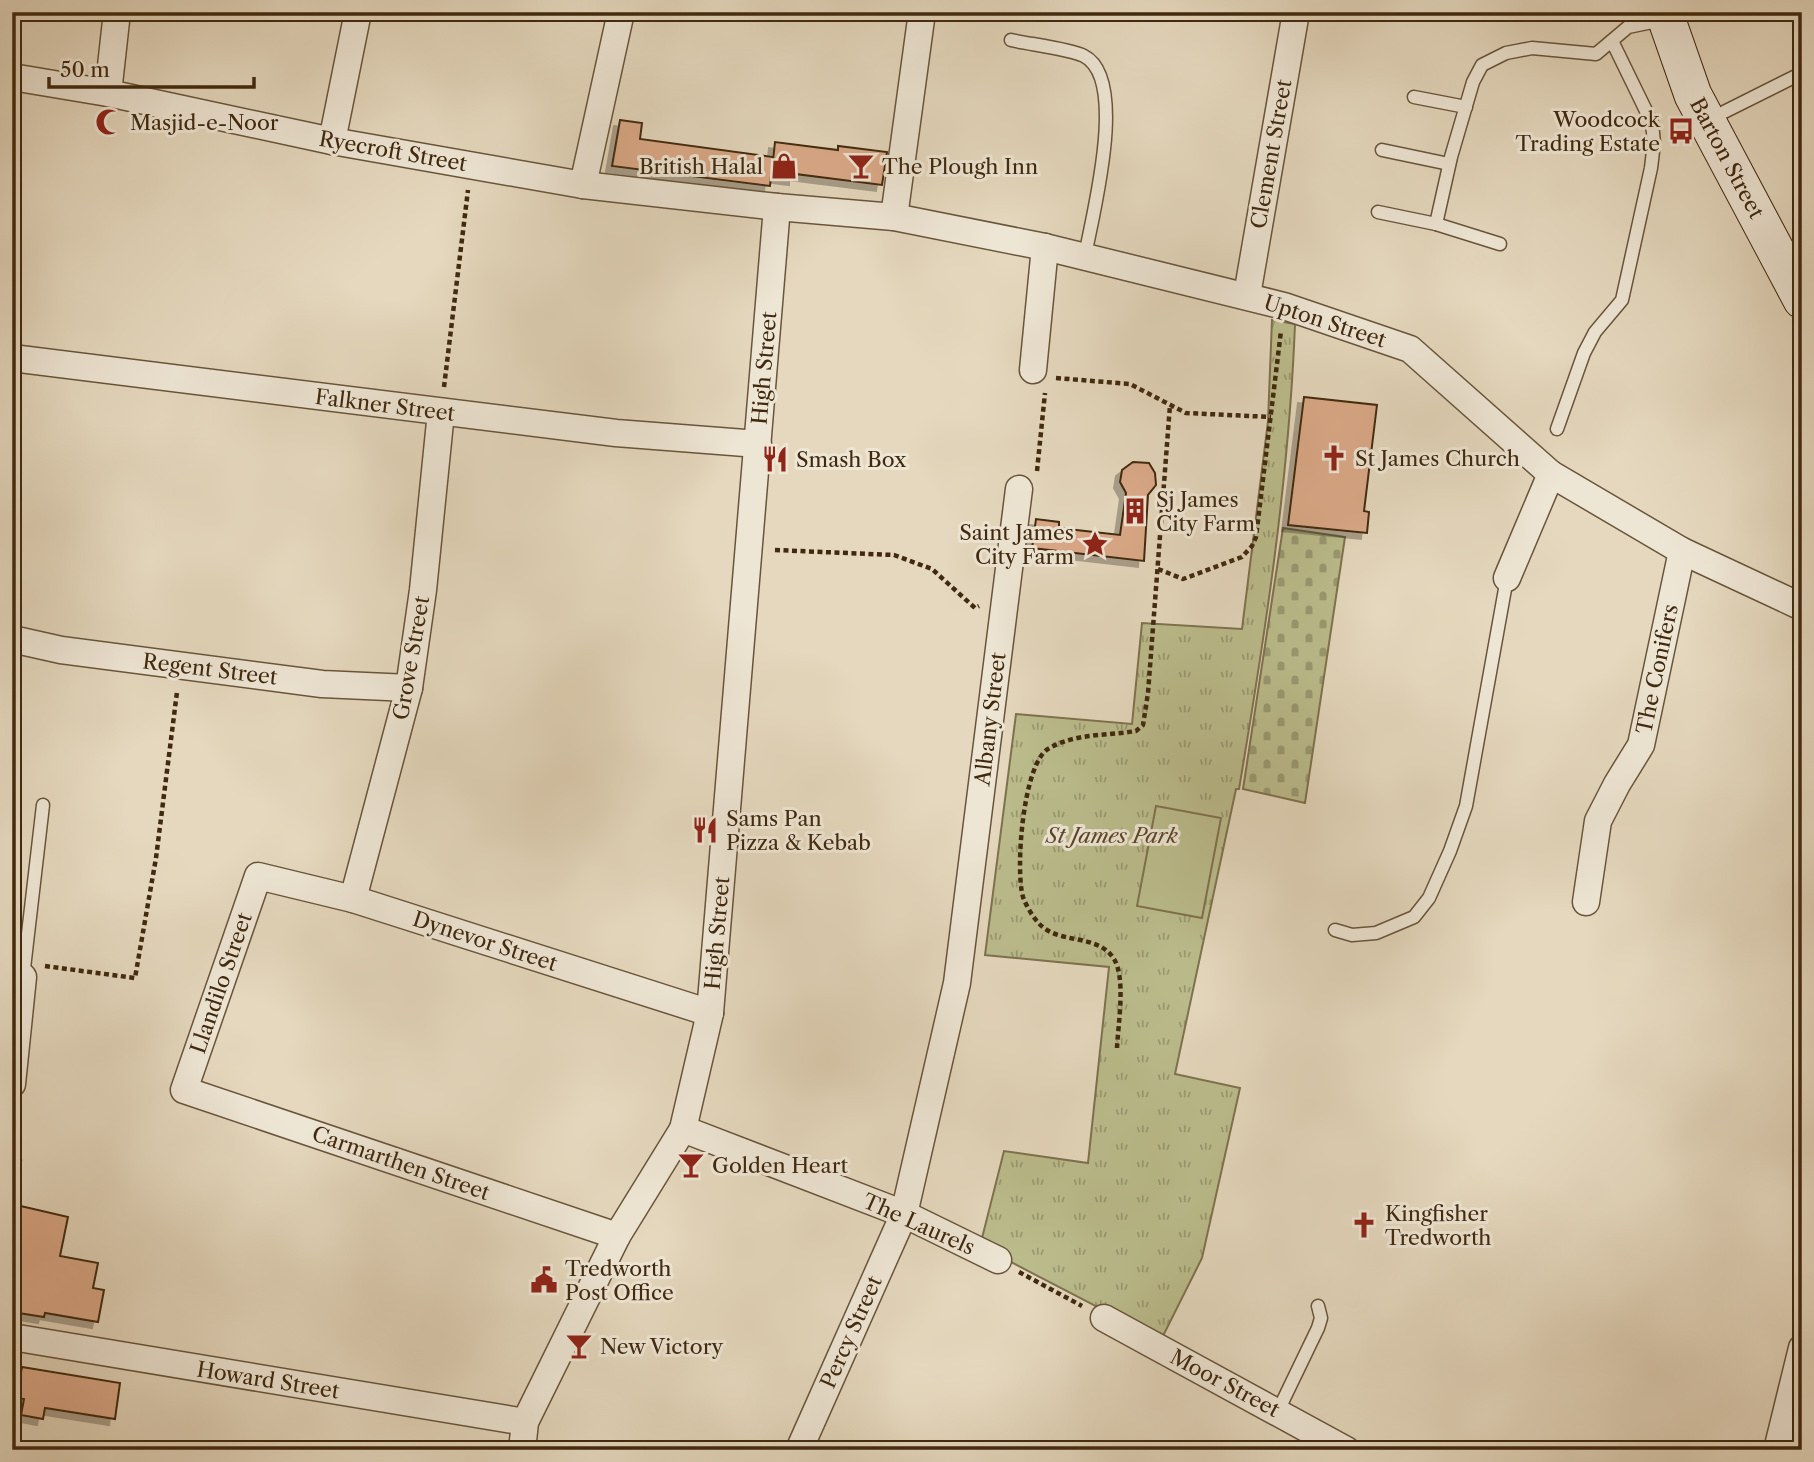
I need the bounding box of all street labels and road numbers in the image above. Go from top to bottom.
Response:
street label: Clement Street [1246,77,1297,231]
street label: Barton Street [1685,93,1770,223]
street label: Ryecroft Street [317,126,469,176]
street label: Upton Street [1261,289,1390,353]
street label: High Street [747,310,781,426]
street label: Falkner Street [314,384,457,426]
street label: Grove Street [388,594,434,722]
street label: The Conifers [1631,602,1683,736]
street label: Regent Street [141,648,279,690]
street label: Albany Street [969,650,1011,788]
street label: High Street [700,875,734,991]
street label: Dynevor Street [410,906,561,976]
street label: Llandilo Street [185,909,257,1057]
street label: Carmarthen Street [309,1121,494,1205]
street label: The Laurels [859,1188,979,1260]
street label: Percy Street [815,1271,887,1392]
street label: Moor Street [1166,1344,1284,1422]
street label: Howard Street [195,1356,342,1404]

